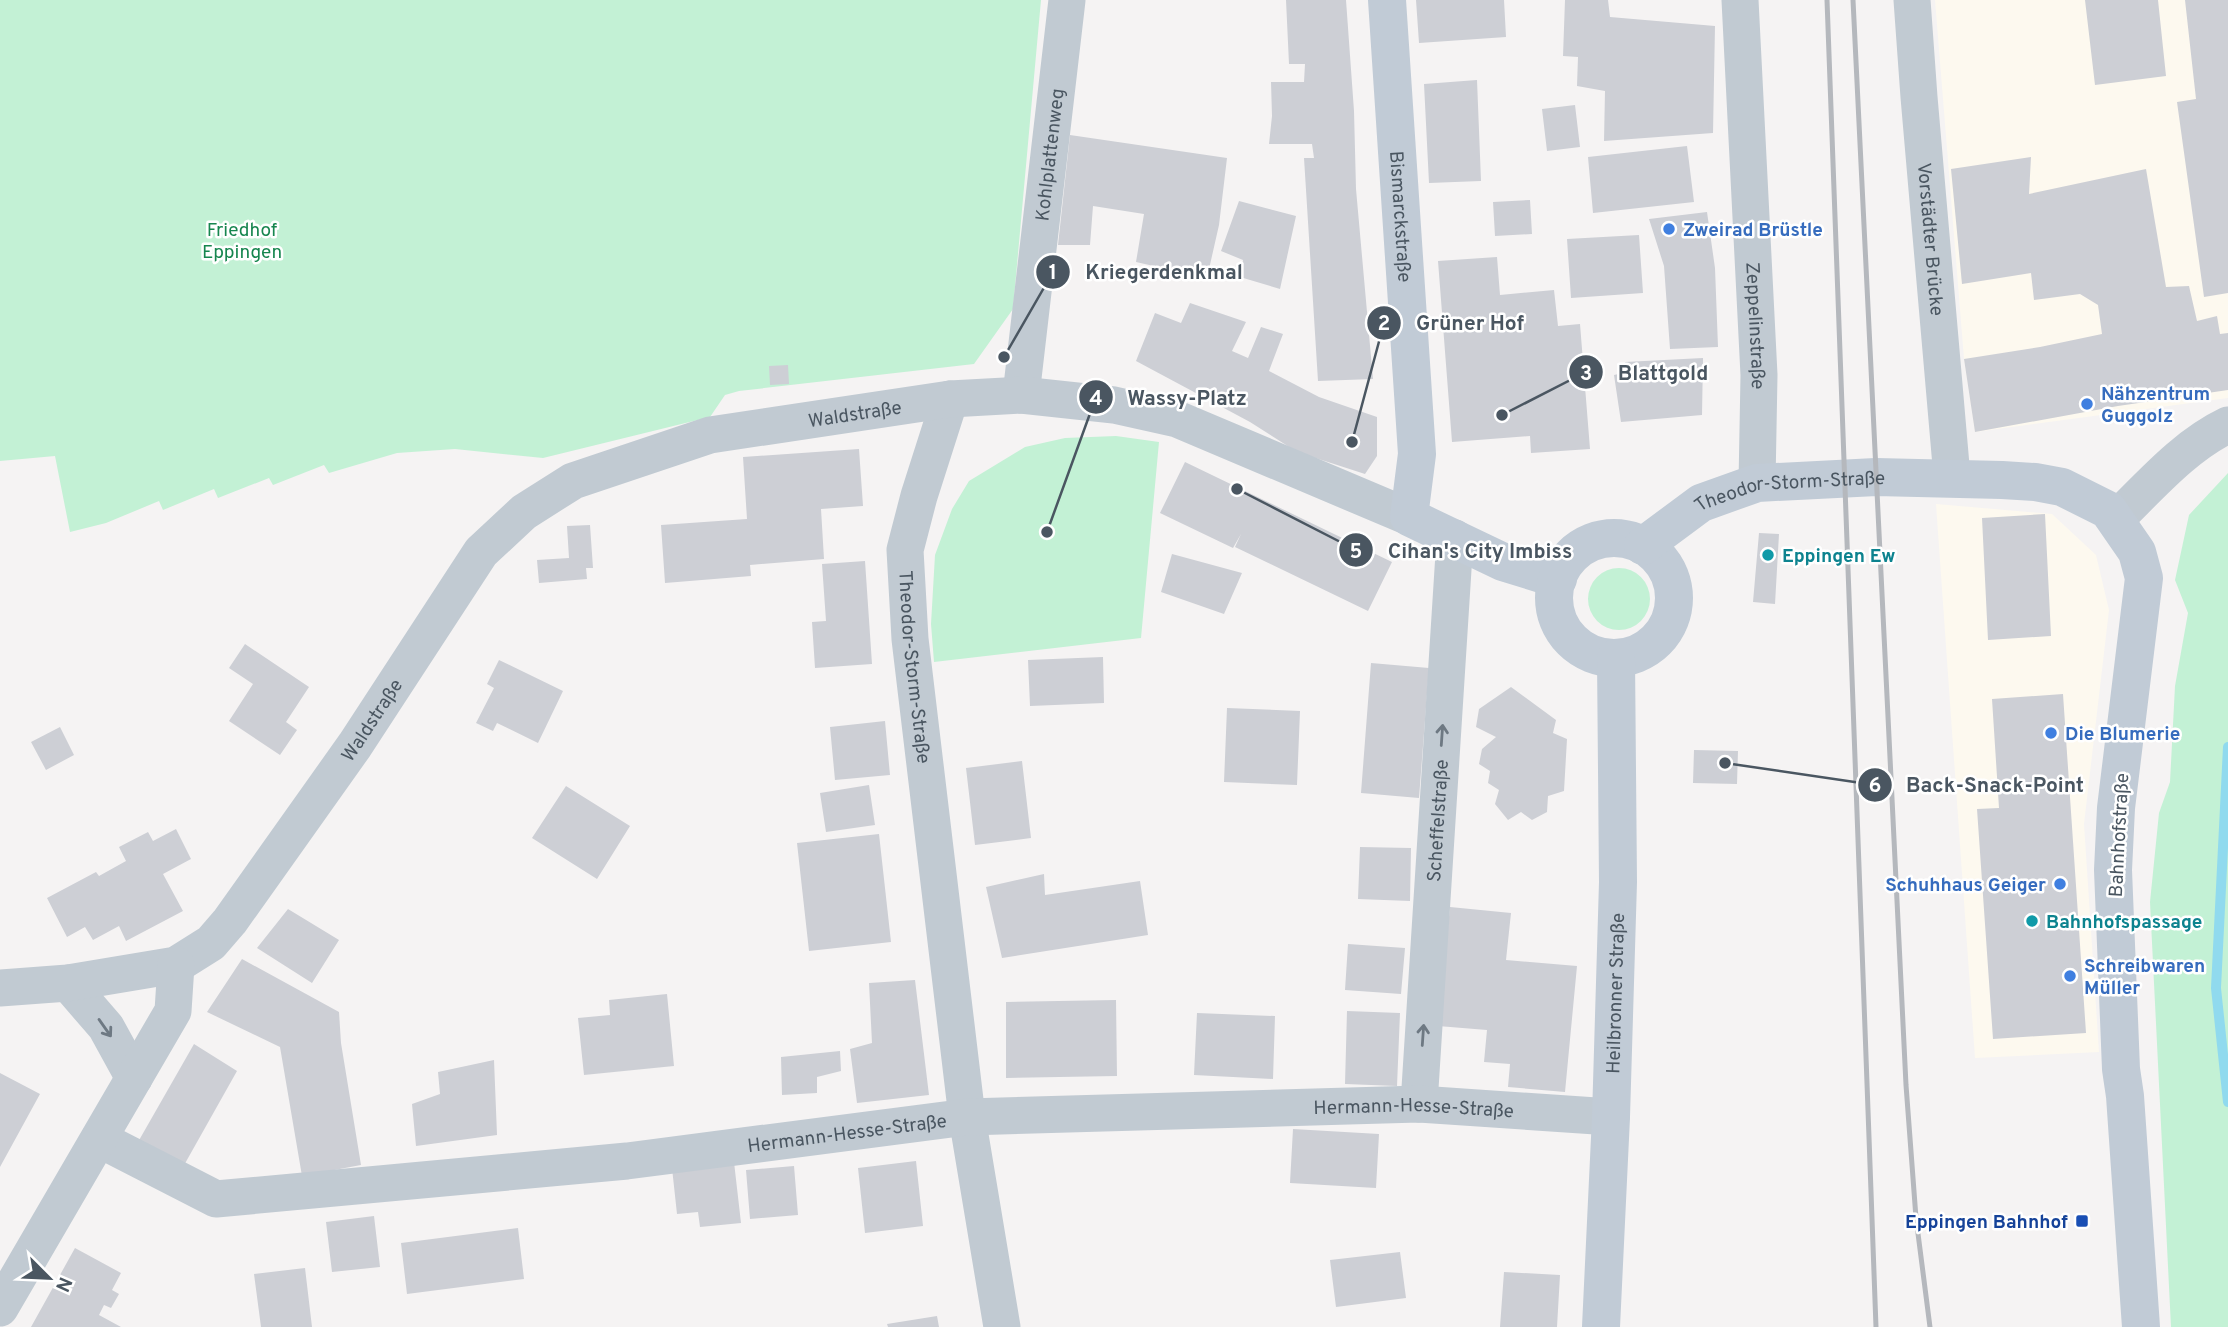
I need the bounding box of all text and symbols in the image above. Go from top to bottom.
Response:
street label: Kohlplattenweg [1031,87,1071,222]
street label: Bismarckstraße [1383,150,1416,283]
street label: Vorstädter Brücke [1911,162,1948,317]
park label: Friedhof Eppingen [202,219,282,265]
place label: Zweirad Brüstle [1683,219,1823,243]
marker: Zweirad Brüstle [1661,221,1677,237]
callout: Kriegerdenkmal [1036,251,1256,293]
text: 1 [1049,260,1057,287]
text: Kriegerdenkmal [1085,260,1243,287]
street label: Zeppelinstraße [1739,261,1769,390]
callout: Grüner Hof [1367,302,1538,344]
text: 2 [1378,311,1390,338]
text: Grüner Hof [1416,311,1525,338]
callout: Blattgold [1569,351,1722,393]
text: 3 [1580,361,1592,388]
text: Blattgold [1618,361,1708,388]
callout: Wassy-Platz [1078,376,1261,418]
place label: Nähzentrum Guggolz [2101,383,2210,429]
text: 4 [1089,386,1103,413]
text: Wassy-Platz [1127,386,1247,413]
street label: Waldstraße [807,396,903,434]
marker: Nähzentrum Guggolz [2079,396,2095,412]
street label: Theodor-Storm-Straße [1690,467,1885,518]
callout: Cihan's City Imbiss [1339,529,1586,571]
text: 5 [1350,539,1362,566]
text: Cihan's City Imbiss [1388,539,1572,566]
place label: Eppingen Ew [1782,545,1895,569]
marker: Eppingen Ew [1760,547,1776,563]
street label: Theodor-Storm-Straße [892,570,935,765]
street label: Waldstraße [337,675,409,767]
place label: Die Blumerie [2065,723,2180,747]
one-way arrow [1436,724,1449,747]
marker: Die Blumerie [2043,725,2059,741]
street label: Scheffelstraße [1423,759,1455,883]
callout: Back-Snack-Point [1857,764,2098,806]
street label: Bahnhofstraße [2105,772,2135,898]
text: 6 [1869,773,1881,800]
text: Back-Snack-Point [1906,773,2084,800]
place label: Schuhhaus Geiger [1885,874,2046,898]
marker: Schuhhaus Geiger [2052,876,2068,892]
place label: Bahnhofspassage [2046,911,2202,935]
street label: Heilbronner Straße [1602,913,1631,1074]
marker: Bahnhofspassage [2024,913,2040,929]
place label: Schreibwaren Müller [2084,955,2205,1001]
marker: Schreibwaren Müller [2062,968,2078,984]
one-way arrow [98,1018,112,1037]
one-way arrow [1417,1025,1430,1047]
street label: Hermann-Hesse-Straße [1313,1094,1515,1124]
street label: Hermann-Hesse-Straße [746,1110,948,1159]
place label: Eppingen Bahnhof [1905,1211,2068,1235]
marker: Eppingen Bahnhof [2074,1213,2090,1229]
north arrow [14,1243,84,1313]
text: N [49,1273,76,1295]

